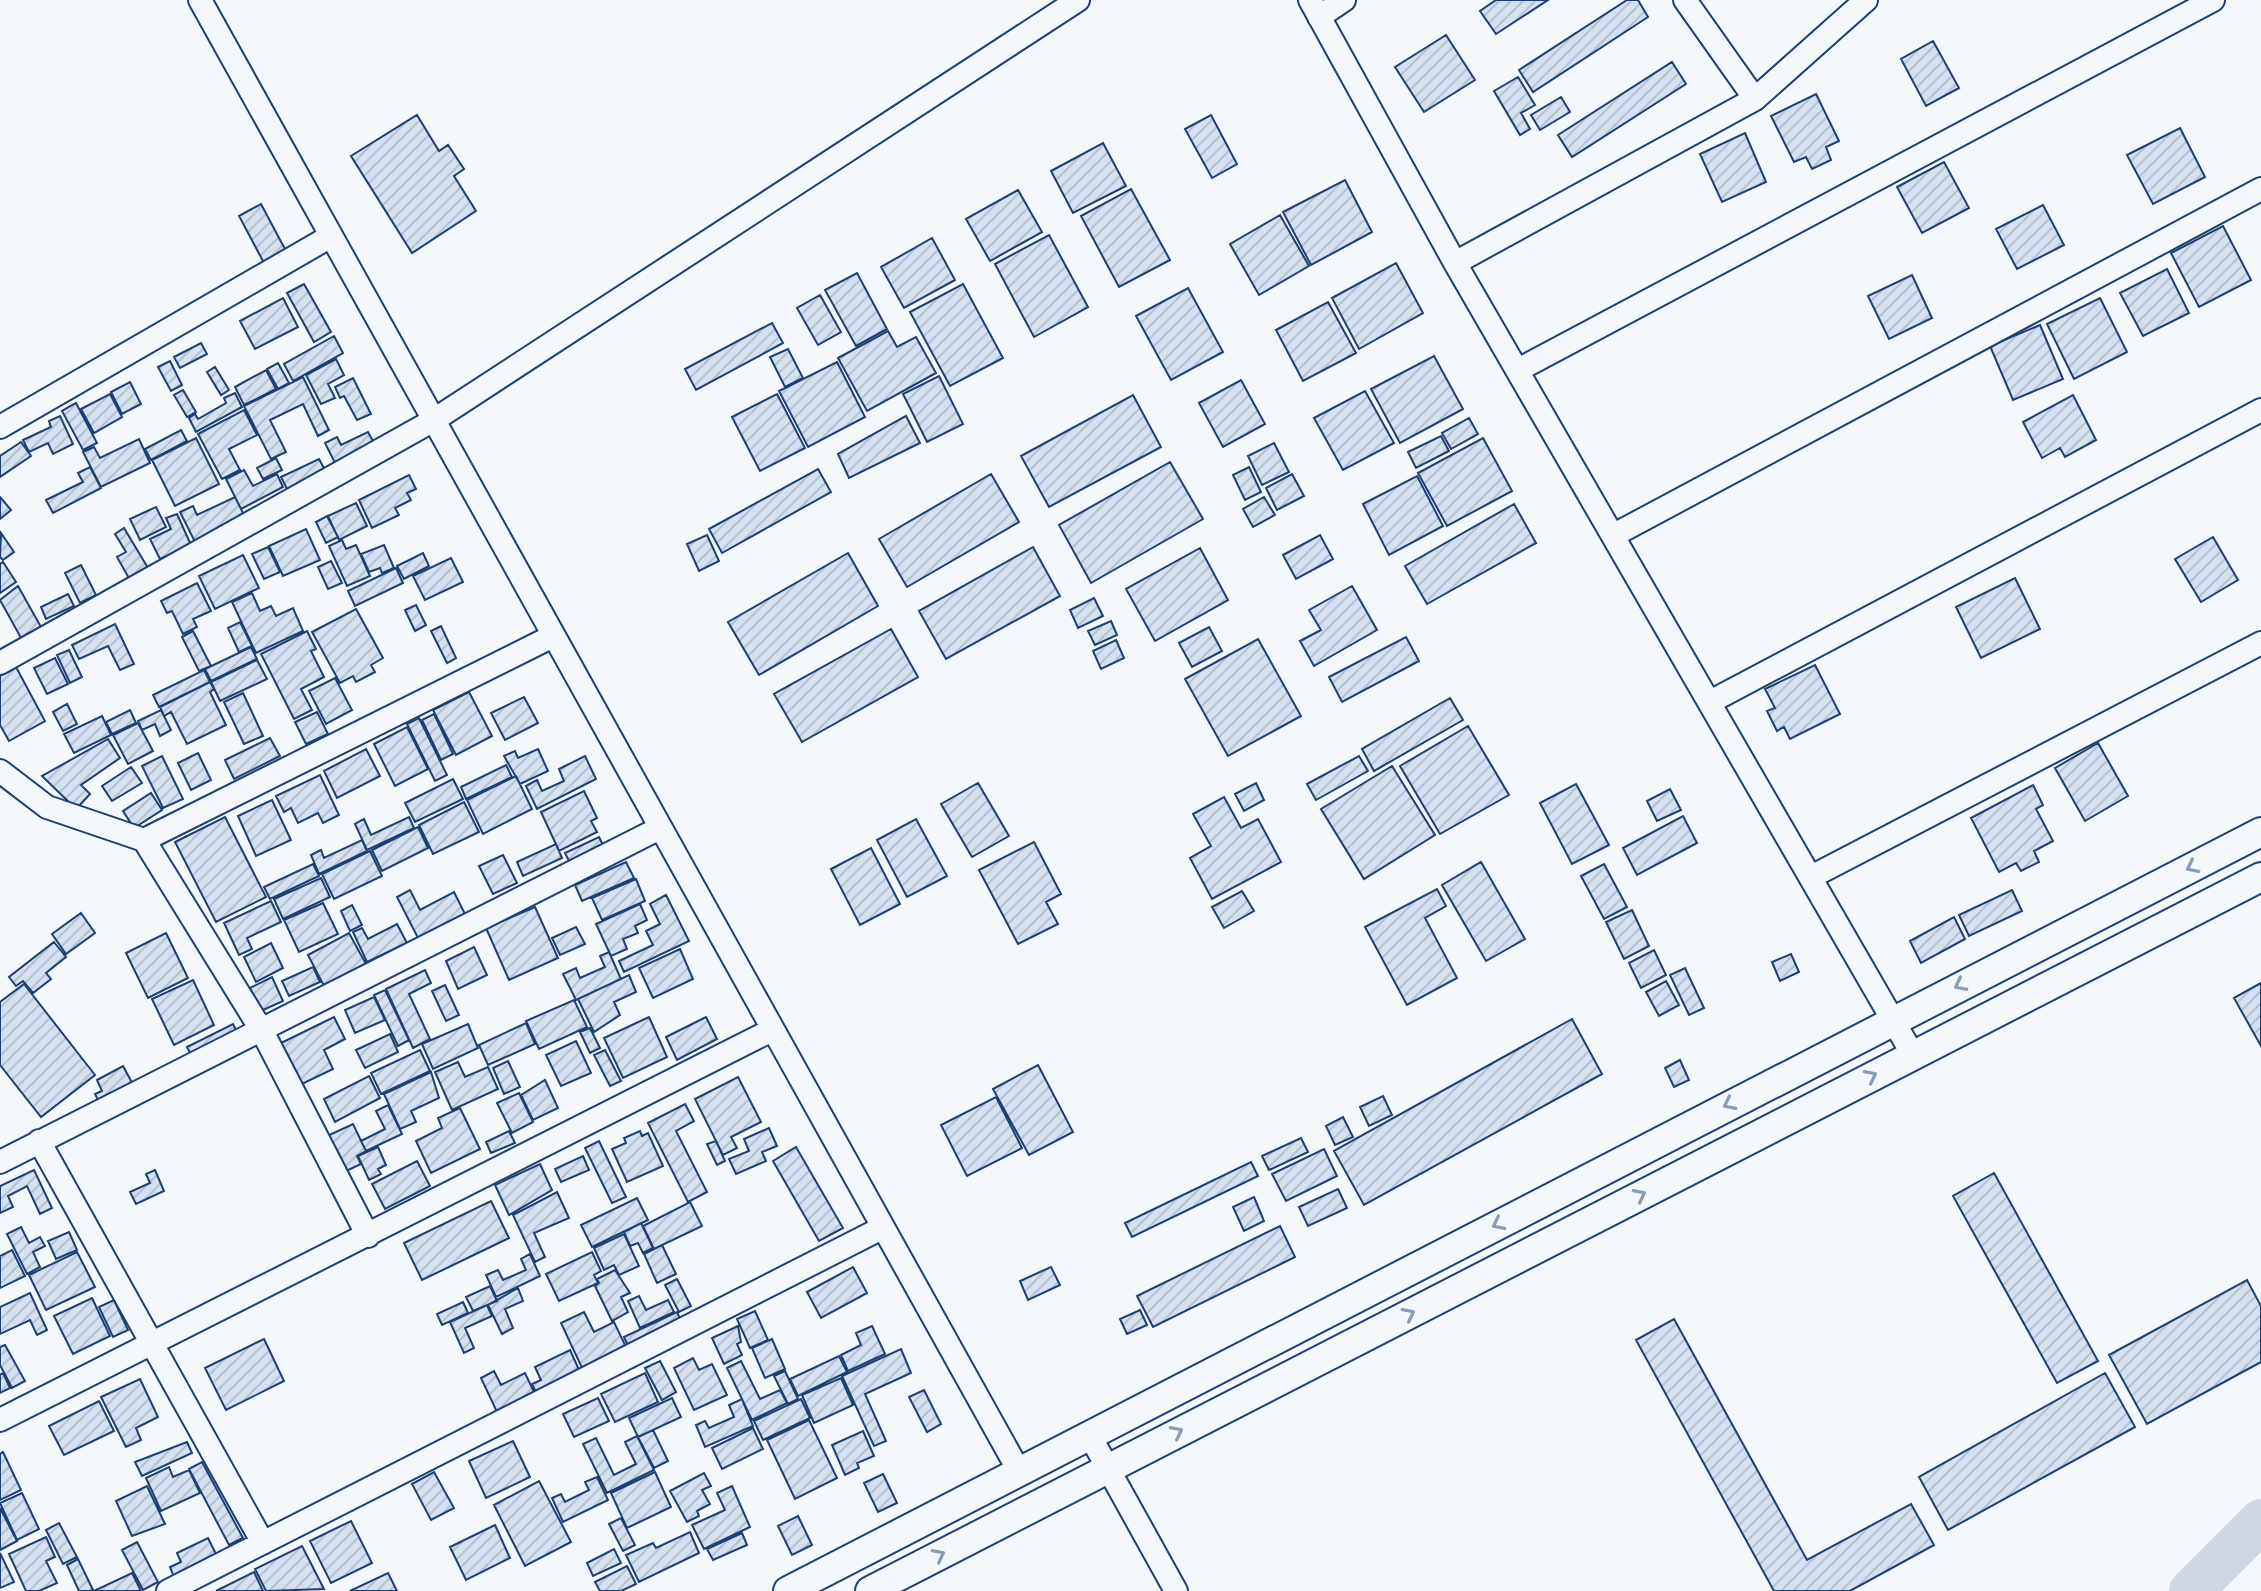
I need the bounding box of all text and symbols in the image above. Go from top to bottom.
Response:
one-way arrow [2185,857,2200,873]
one-way arrow [1953,975,1968,991]
one-way arrow [1863,1071,1878,1086]
one-way arrow [1722,1095,1737,1110]
one-way arrow [1632,1189,1647,1205]
one-way arrow [1492,1214,1506,1230]
one-way arrow [1400,1308,1415,1323]
one-way arrow [1169,1427,1184,1442]
one-way arrow [931,1550,946,1565]

